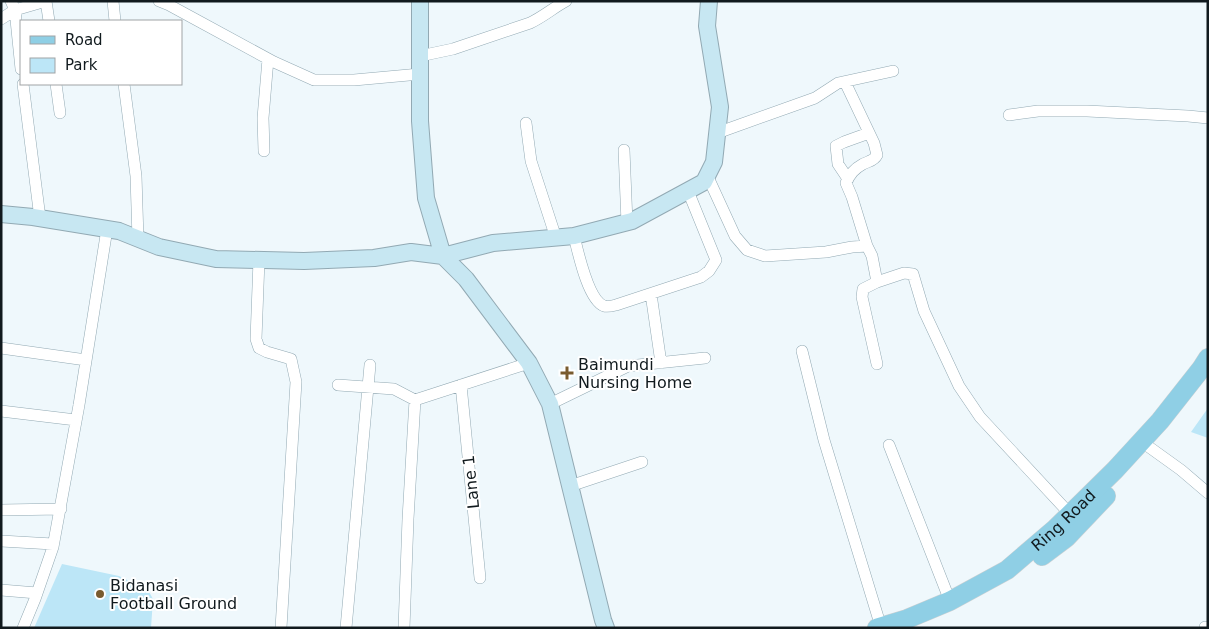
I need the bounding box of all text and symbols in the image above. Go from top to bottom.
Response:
legend [20,20,182,85]
text: Road [65,31,103,49]
text: Park [65,56,98,74]
place label: Baimundi Nursing Home [578,355,692,392]
marker: Baimundi Nursing Home [560,366,574,380]
street label: Lane 1 [459,454,483,510]
street label: Ring Road [1027,485,1099,555]
place label: Bidanasi Football Ground [110,576,237,613]
marker: Bidanasi Football Ground [94,588,106,600]

